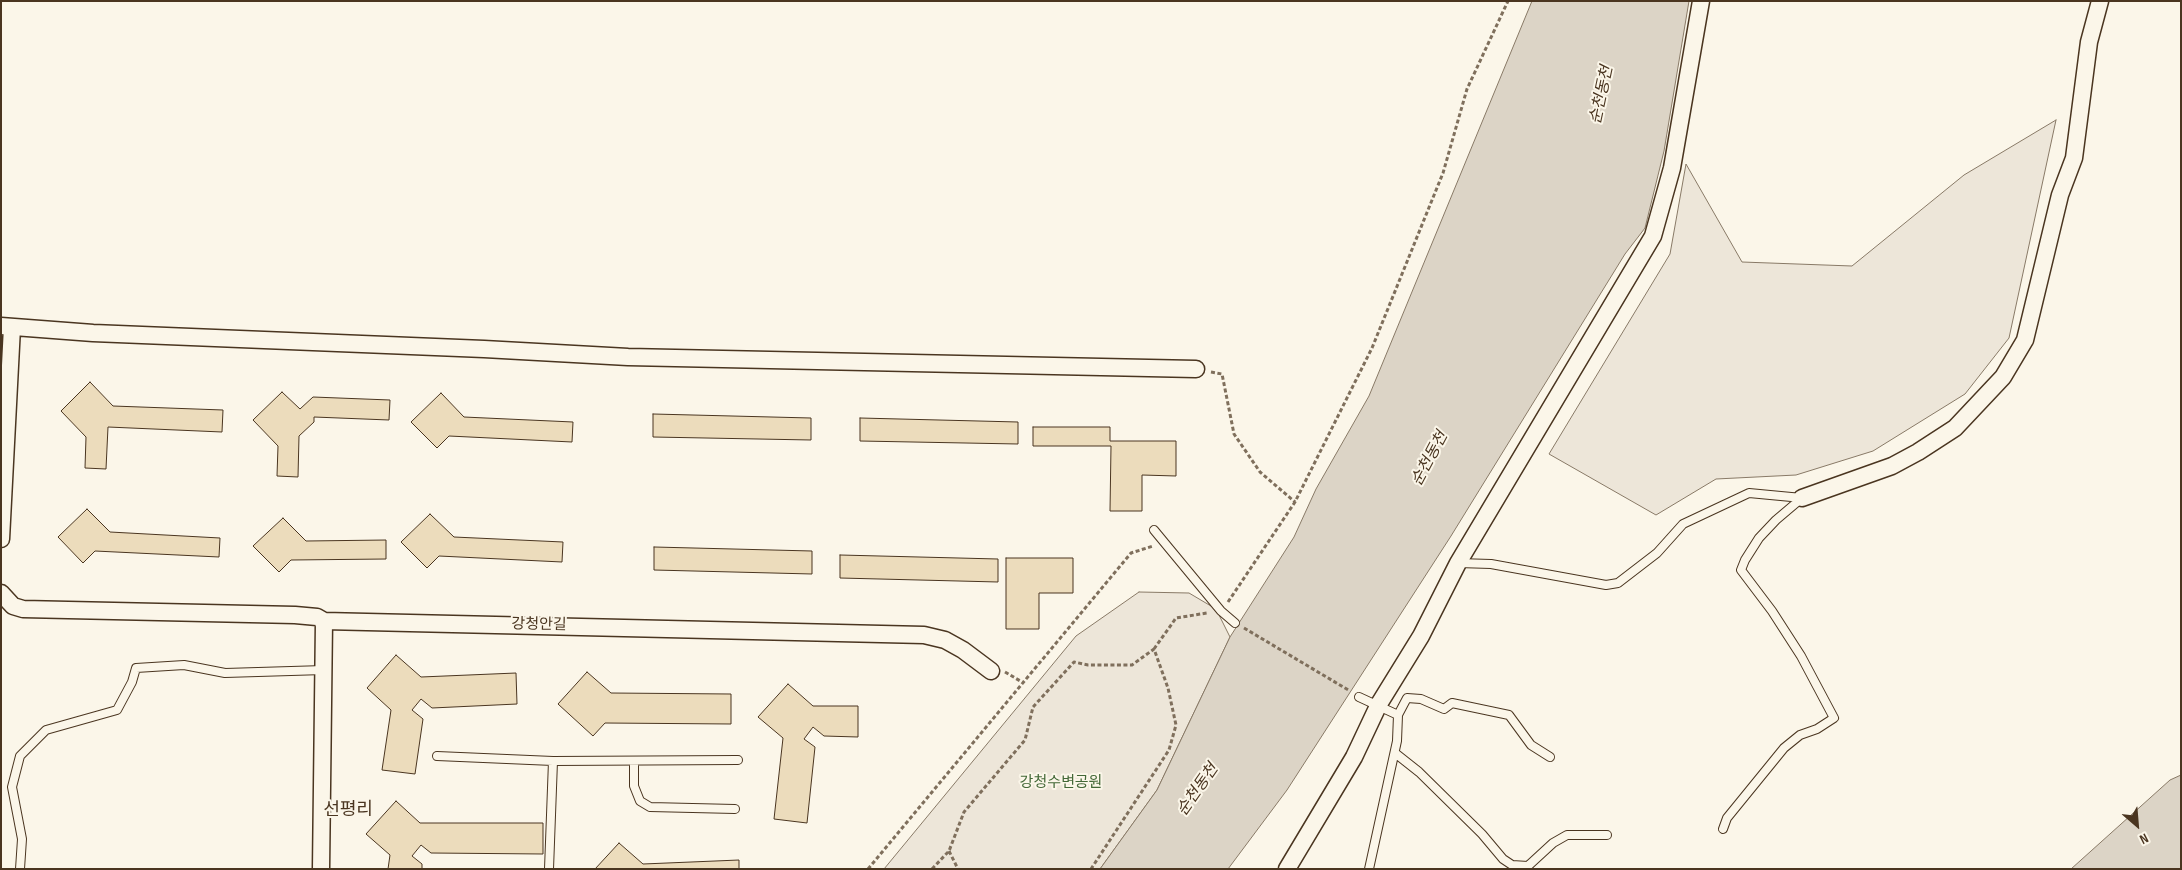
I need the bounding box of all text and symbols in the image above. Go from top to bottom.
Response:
water label: 순천동천 [1586,64,1618,126]
water label: 순천동천 [1408,428,1452,490]
street label: 강청안길 [511,616,567,634]
water label: 순천동천 [1173,760,1223,820]
park label: 강청수변공원 [1020,774,1102,792]
district label: 선평리 [323,799,373,821]
north arrow [2112,800,2162,850]
text: N [2137,830,2151,848]

